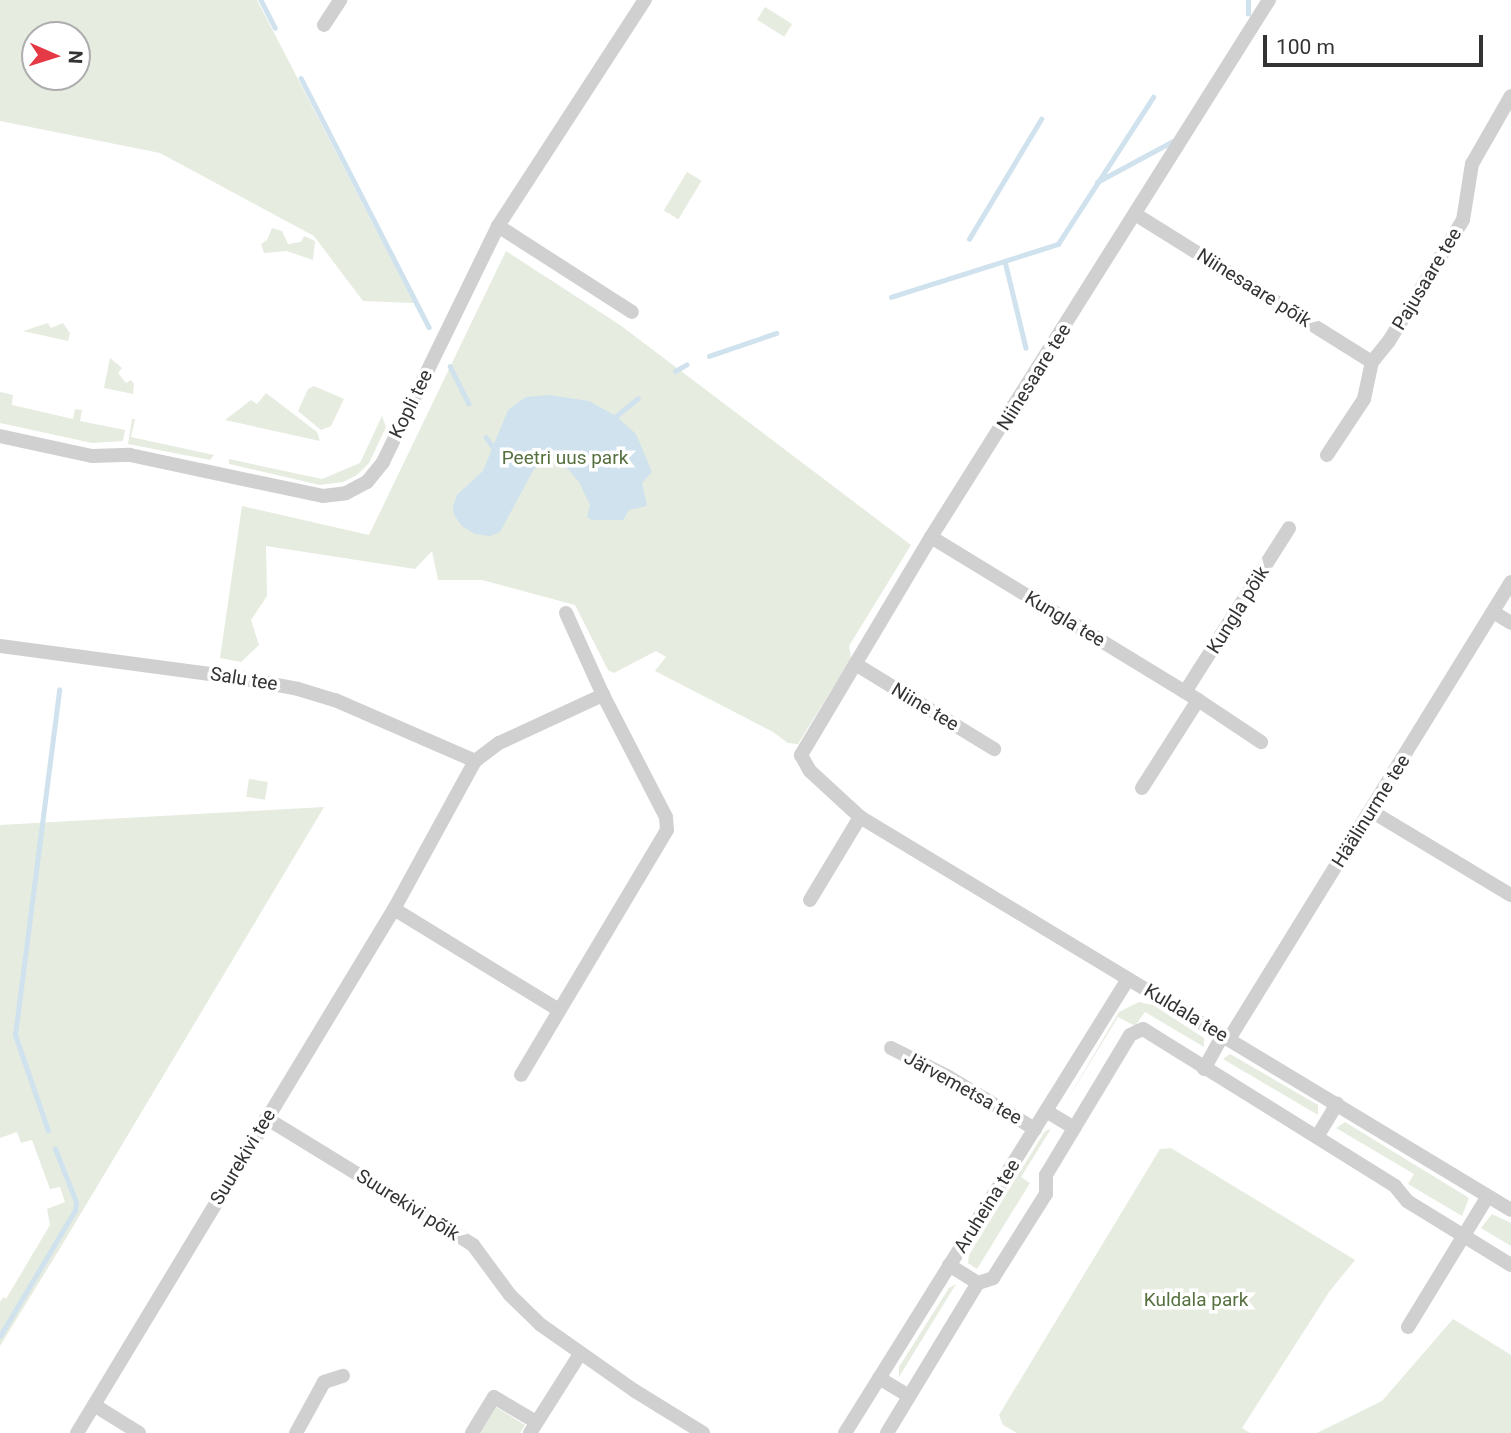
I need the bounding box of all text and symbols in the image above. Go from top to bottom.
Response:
north arrow [21,21,91,91]
scale bar [1266,21,1486,65]
text: 100 m [1276,35,1335,59]
text: N [64,50,87,64]
street label: Pajusaare tee [1388,224,1466,334]
street label: Niinesaare põik [1193,244,1315,332]
street label: Niinesaare tee [992,320,1076,434]
street label: Kopli tee [385,366,437,442]
park label: Peetri uus park [502,447,628,469]
street label: Kungla põik [1202,562,1274,658]
street label: Kungla tee [1021,586,1109,652]
street label: Salu tee [209,662,279,696]
street label: Niine tee [887,678,963,736]
street label: Häälinurme tee [1327,750,1415,872]
street label: Kuldala tee [1140,979,1232,1047]
street label: Järvemetsa tee [900,1046,1026,1130]
street label: Suurekivi tee [205,1105,281,1209]
street label: Aruheina tee [949,1155,1025,1257]
street label: Suurekivi põik [352,1164,464,1246]
park label: Kuldala park [1144,1289,1248,1311]

